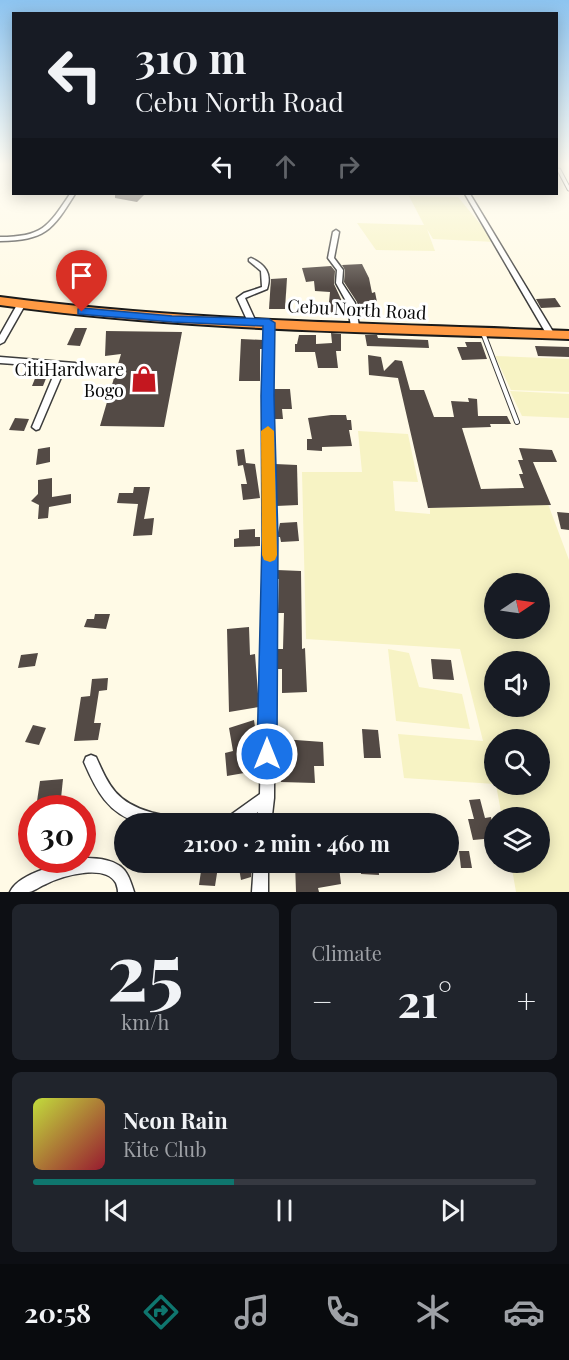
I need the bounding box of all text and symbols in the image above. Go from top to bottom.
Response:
text: 310 m [135,29,246,85]
icon: left [36,36,114,114]
text: Cebu North Road [135,83,344,119]
icon: left [206,150,239,183]
icon: ahead [269,150,302,183]
icon: right [332,150,365,183]
pin [56,250,107,312]
icon: arrive [65,259,98,292]
street label: Cebu North Road [287,293,428,325]
place label: CitiHardware Bogo [15,357,124,402]
shop icon: CitiHardware Bogo [129,364,159,394]
north arrow [484,573,550,639]
map controls [484,573,550,873]
button: sound [484,651,550,717]
position arrow [235,722,299,786]
button: search [484,729,550,795]
speed limit sign: 30 [18,795,96,873]
button: layers [484,807,550,873]
text: 21:00 · 2 min · 460 m [183,828,390,858]
text: 25 [107,917,184,1021]
text: Climate [312,939,382,966]
text: 21° [397,969,452,1029]
text: − [312,978,333,1022]
text: + [517,978,536,1022]
text: km/h [121,1008,169,1035]
text: Neon Rain [123,1105,228,1135]
text: Kite Club [123,1135,207,1162]
icon: previous [100,1194,133,1227]
icon: pause [268,1194,301,1227]
icon: next [436,1194,469,1227]
icon: directions [140,1291,182,1333]
icon: music [231,1291,273,1333]
icon: phone [321,1291,363,1333]
icon: climate [412,1291,454,1333]
icon: car [503,1291,545,1333]
text: 20:58 [24,1294,91,1330]

